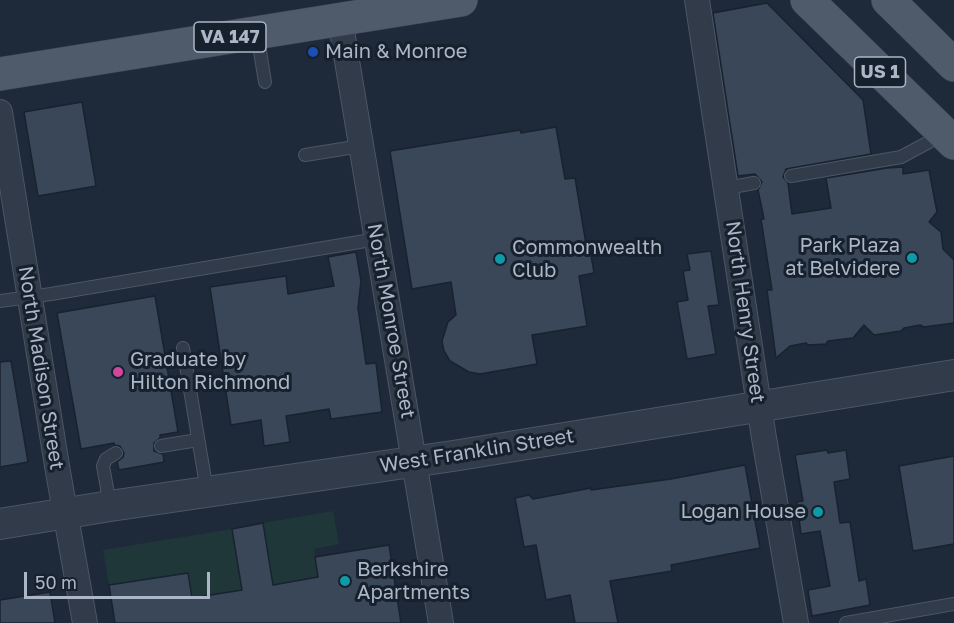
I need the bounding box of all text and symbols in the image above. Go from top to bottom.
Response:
road number: VA 147 [194,22,266,52]
place label: Main & Monroe [325,40,467,64]
marker: Main & Monroe [306,45,320,59]
road number: US 1 [854,57,906,87]
street label: North Henry Street [720,219,770,405]
street label: North Monroe Street [362,222,420,420]
place label: Park Plaza at Belvidere [785,234,900,281]
place label: Commonwealth Club [512,236,662,283]
marker: Park Plaza at Belvidere [905,251,919,265]
marker: Commonwealth Club [493,252,507,266]
street label: North Madison Street [13,264,69,472]
place label: Graduate by Hilton Richmond [130,348,290,395]
marker: Graduate by Hilton Richmond [111,365,125,379]
street label: West Franklin Street [378,424,576,478]
place label: Logan House [680,500,806,524]
marker: Logan House [811,505,825,519]
place label: Berkshire Apartments [357,558,470,605]
scale bar [27,560,213,598]
text: 50 m [35,571,77,593]
marker: Berkshire Apartments [338,574,352,588]

